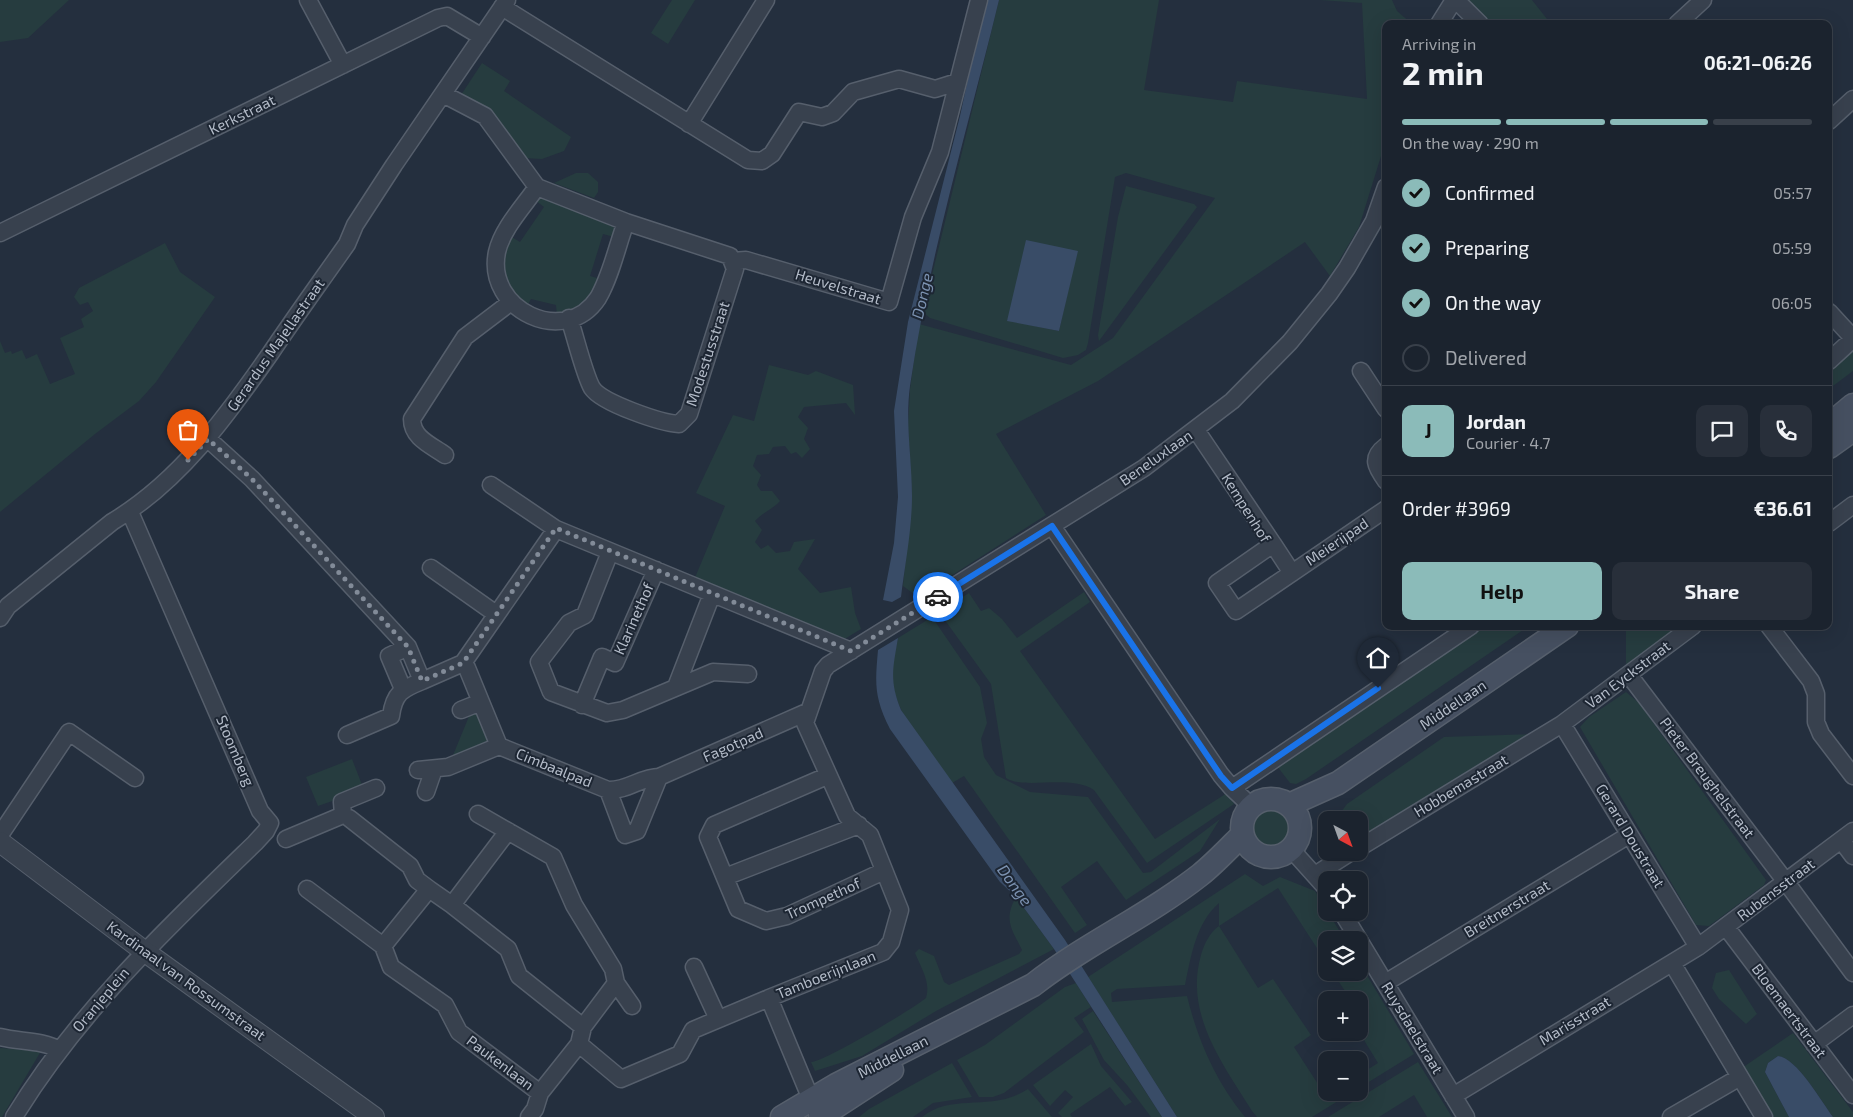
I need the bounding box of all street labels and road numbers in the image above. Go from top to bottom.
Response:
street label: Kerkstraat [205,90,278,138]
street label: Heuvelstraat [793,264,884,308]
street label: Gerardus Majellastraat [223,274,329,415]
street label: Modestusstraat [682,299,733,408]
street label: Beneluxlaan [1116,426,1195,489]
street label: Kempenhof [1218,470,1275,546]
street label: Meierijpad [1302,514,1372,570]
street label: Klarinethof [609,580,657,657]
street label: Van Eyckstraat [1581,636,1674,712]
street label: Middellaan [1416,675,1489,733]
street label: Stoomberg [213,713,259,789]
street label: Pieter Breughelstraat [1657,714,1759,841]
street label: Fagotpad [700,723,766,765]
street label: Cimbaalpad [514,744,595,790]
street label: Hobbemastraat [1410,750,1511,820]
street label: Gerard Doustraat [1593,780,1669,891]
street label: Rubensstraat [1733,854,1818,924]
street label: Trompethof [782,873,863,923]
street label: Breitnerstraat [1460,875,1553,941]
street label: Kardinaal van Rossumstraat [104,917,270,1044]
street label: Tamboerijnlaan [773,946,878,1003]
street label: Bloemaertstraat [1749,960,1831,1061]
street label: Oranjeplein [68,964,133,1036]
street label: Ruysdaelstraat [1378,978,1448,1077]
street label: Marisstraat [1535,992,1614,1049]
street label: Paukenlaan [463,1031,538,1093]
street label: Middellaan [855,1031,931,1081]

